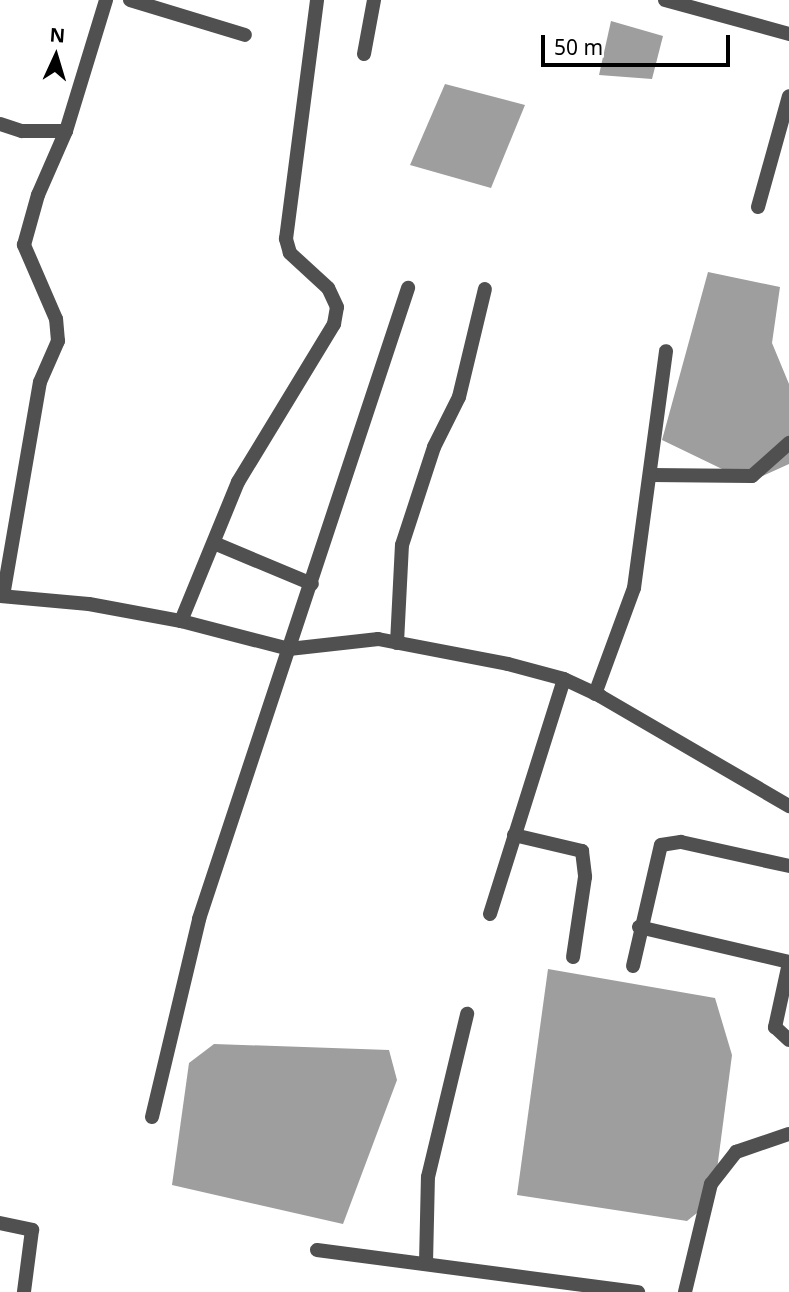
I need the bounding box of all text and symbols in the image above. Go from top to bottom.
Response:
north arrow [21,21,91,91]
scale bar [544,21,733,65]
text: N [49,22,66,49]
text: 50 m [554,33,603,61]

